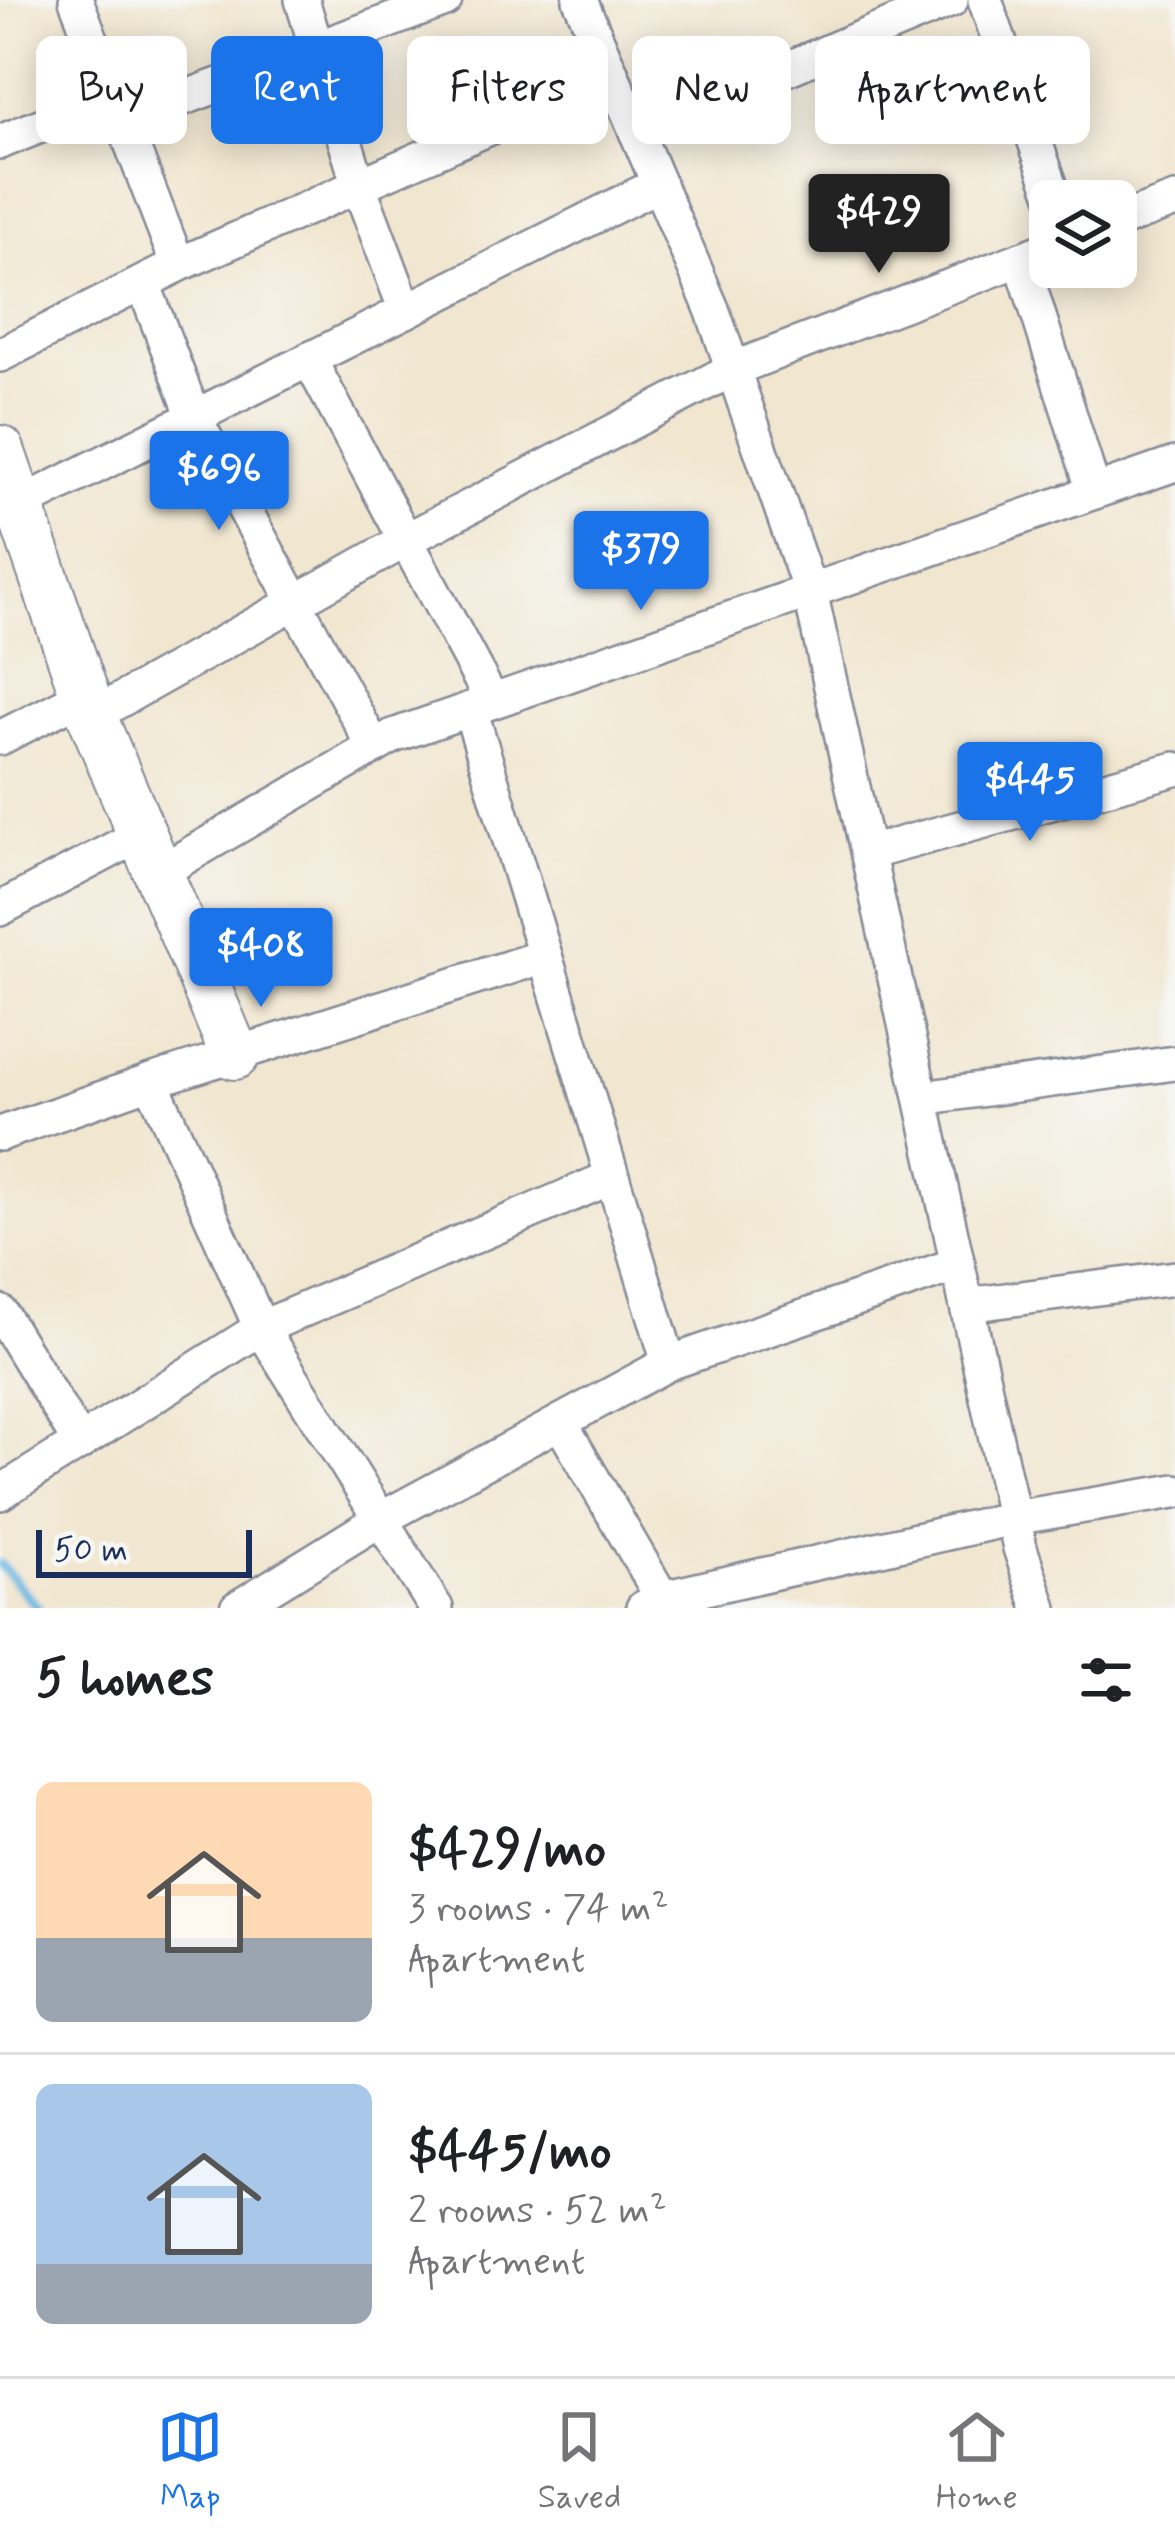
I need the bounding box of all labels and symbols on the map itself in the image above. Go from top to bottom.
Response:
pin: $429 [808,174,950,276]
pin: $696 [148,431,290,533]
pin: $379 [570,511,712,613]
pin: $445 [959,742,1101,844]
pin: $408 [190,908,332,1010]
scale bar [36,1524,252,1577]

